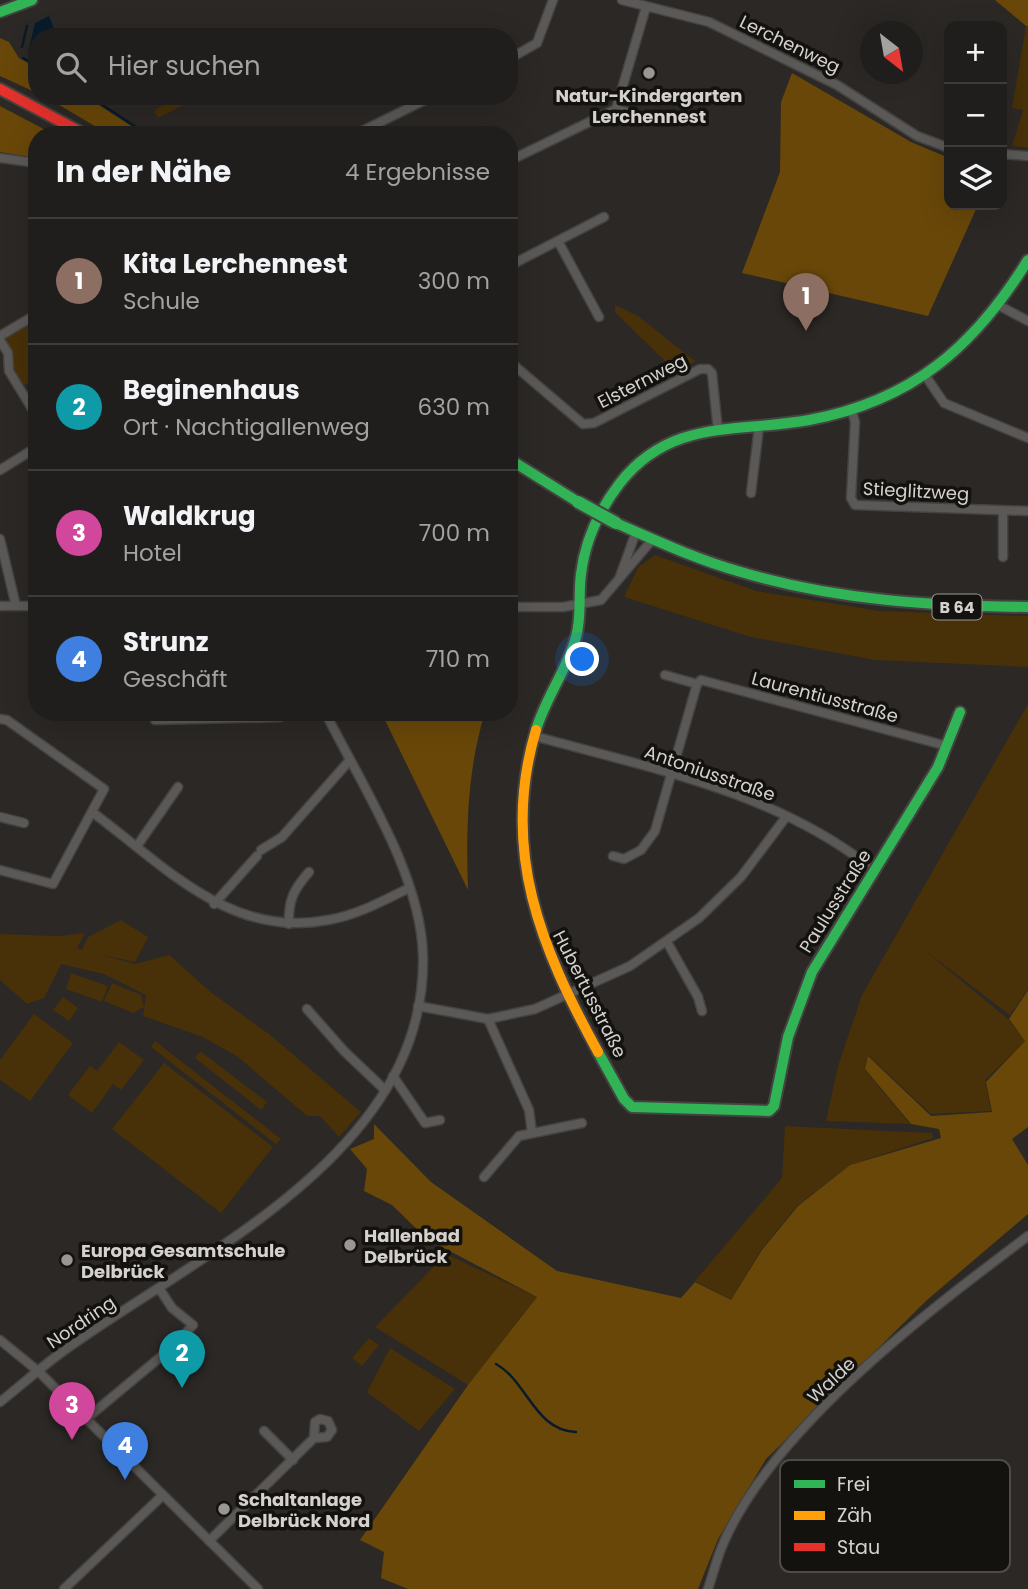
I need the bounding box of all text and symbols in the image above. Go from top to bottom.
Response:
street label: Lerchenweg [736,9,844,79]
north arrow [860,21,923,84]
map controls [944,21,1007,210]
button: + [944,21,1007,84]
search box [28,28,518,105]
icon: search [52,48,90,86]
text: Hier suchen [108,48,261,84]
marker: Natur-Kindergarten Lerchennest [641,65,657,81]
place label: Natur-Kindergarten Lerchennest [555,83,743,129]
button: − [944,84,1007,147]
button: layers [944,147,1007,210]
text: In der Nähe [56,150,231,193]
text: 4 Ergebnisse [345,156,490,188]
text: Kita Lerchennest [123,246,347,282]
text: 1 [75,265,83,297]
text: 300 m [418,265,490,297]
pin: 1 [783,273,829,331]
text: Schule [123,285,200,317]
street label: Elsternweg [593,348,691,414]
text: Beginenhaus [123,372,300,408]
text: 2 [72,391,86,423]
text: 630 m [418,391,490,423]
text: Ort · Nachtigallenweg [123,411,370,443]
street label: Stieglitzweg [862,476,970,506]
text: Waldkrug [123,498,256,534]
text: 3 [72,517,86,549]
text: 700 m [419,517,490,549]
text: Hotel [123,537,182,569]
road number: B 64 [932,594,982,620]
text: Strunz [123,624,209,660]
your location [565,642,599,676]
text: 4 [71,643,87,675]
text: 710 m [426,643,490,675]
text: Geschäft [123,663,227,695]
street label: Laurentiusstraße [749,665,901,729]
street label: Antoniusstraße [641,739,779,807]
street label: Paulusstraße [793,844,877,958]
street label: Hubertusstraße [547,926,633,1062]
place label: Hallenbad Delbrück [364,1223,460,1269]
marker: Hallenbad Delbrück [342,1237,358,1253]
place label: Europa Gesamtschule Delbrück [81,1238,285,1284]
marker: Europa Gesamtschule Delbrück [59,1252,75,1268]
street label: Nordring [42,1290,120,1354]
pin: 2 [159,1330,205,1388]
street label: Walde [801,1351,861,1409]
pin: 3 [49,1382,95,1440]
pin: 4 [102,1422,148,1480]
legend [780,1460,1010,1572]
text: Frei [837,1471,870,1498]
place label: Schaltanlage Delbrück Nord [238,1487,370,1533]
marker: Schaltanlage Delbrück Nord [216,1501,232,1517]
text: Zäh [837,1502,872,1529]
text: Stau [837,1534,880,1561]

